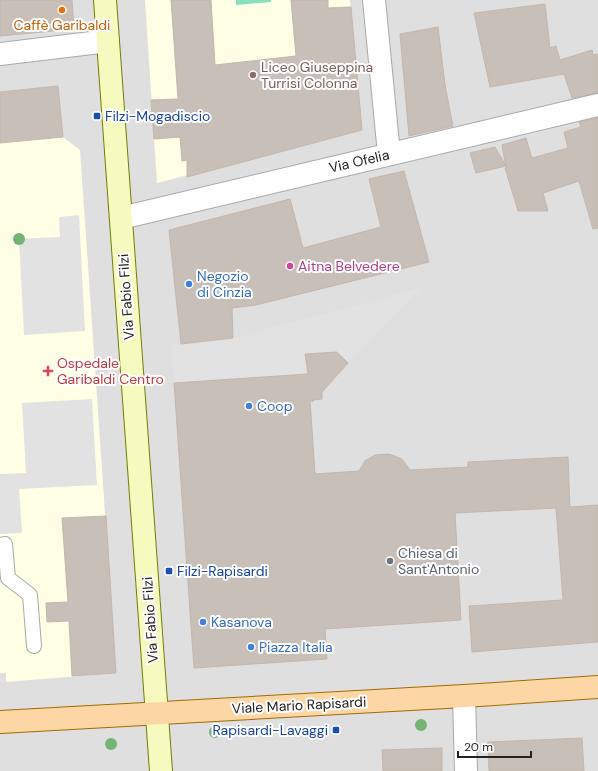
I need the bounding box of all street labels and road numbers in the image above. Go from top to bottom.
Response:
street label: Via Ofelia [327,145,391,177]
street label: Via Fabio Filzi [114,253,138,341]
street label: Via Fabio Filzi [138,576,162,664]
street label: Viale Mario Rapisardi [231,692,367,718]

